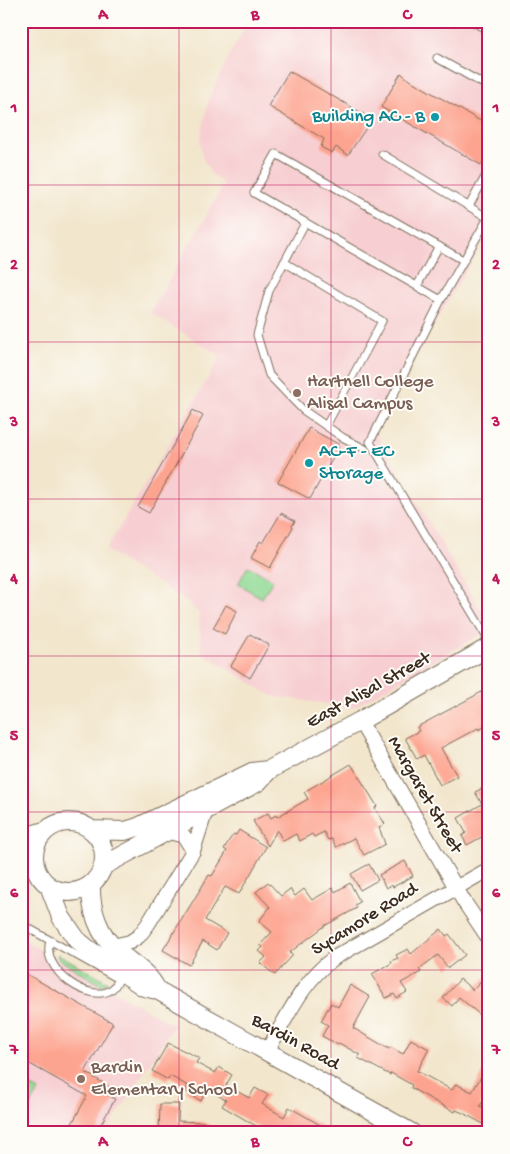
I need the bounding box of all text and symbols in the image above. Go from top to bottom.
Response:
text: A [97,7,109,26]
text: B [250,7,260,26]
text: C [402,7,413,26]
text: 1 [10,100,17,119]
text: 1 [492,100,499,119]
place label: Building AC - B [311,106,426,129]
marker: Building AC - B [429,111,441,123]
text: 2 [10,257,18,276]
text: 2 [492,257,500,276]
place label: Hartnell College Alisal Campus [307,371,434,416]
marker: Hartnell College Alisal Campus [291,387,303,399]
text: 3 [9,414,18,433]
text: 3 [491,414,500,433]
place label: AC-F - EC Storage [319,441,395,486]
marker: AC-F - EC Storage [303,457,315,469]
text: 4 [9,571,18,590]
text: 4 [491,571,500,590]
street label: East Alisal Street [303,646,437,735]
text: 5 [10,728,19,747]
text: 5 [492,728,501,747]
street label: Margaret Street [381,732,468,860]
street label: Sycamore Road [308,877,424,962]
text: 6 [10,885,19,904]
text: 6 [492,885,501,904]
street label: Bardin Road [246,1009,345,1078]
text: 7 [9,1042,19,1061]
text: 7 [491,1042,501,1061]
place label: Bardin Elementary School [90,1057,237,1102]
marker: Bardin Elementary School [75,1073,87,1085]
text: A [97,1134,109,1153]
text: B [250,1134,260,1153]
text: C [402,1134,413,1153]

